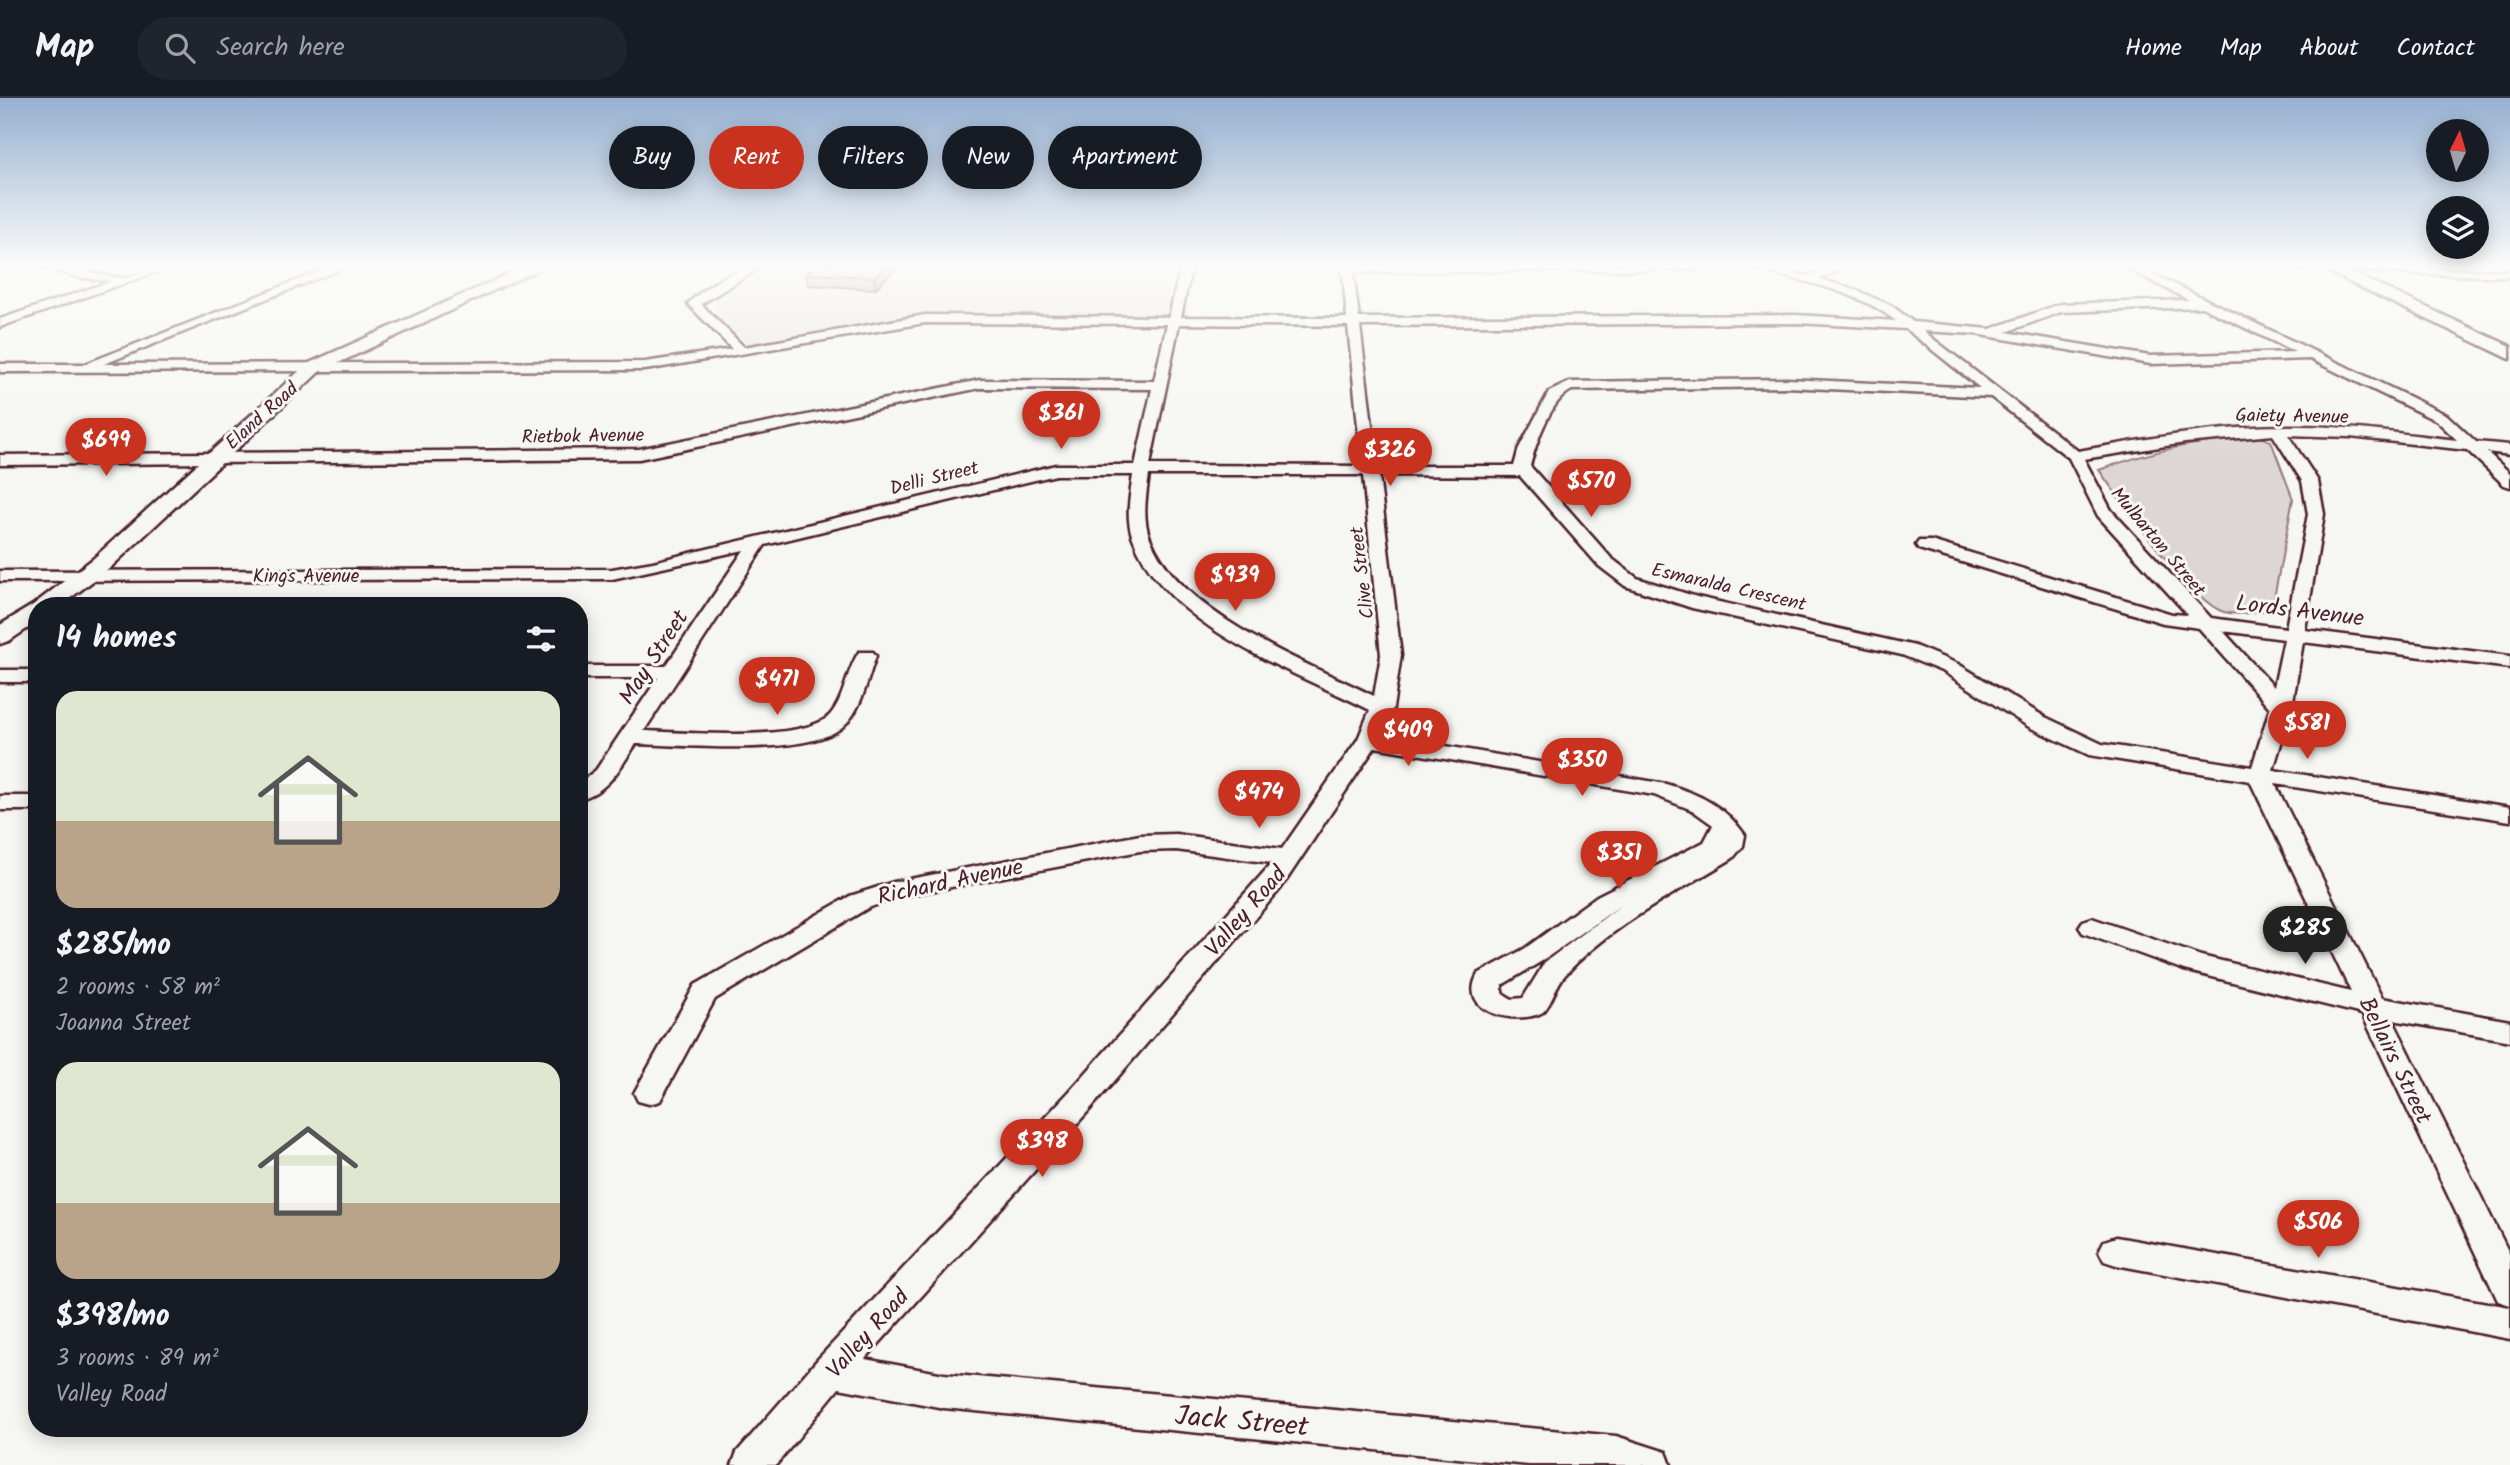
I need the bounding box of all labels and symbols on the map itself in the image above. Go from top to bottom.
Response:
north arrow [2426,119,2488,182]
street label: Eland Road [219,375,306,458]
pin: $361 [1020,392,1102,451]
street label: Gaiety Avenue [2235,401,2349,433]
pin: $699 [65,418,147,478]
street label: Rietbok Avenue [521,421,645,453]
pin: $326 [1349,428,1431,488]
street label: Delli Street [887,453,983,504]
pin: $570 [1550,460,1632,519]
street label: Mulbarton Street [2102,481,2213,604]
street label: Clive Street [1342,524,1384,621]
pin: $939 [1194,554,1276,613]
street label: Esmaralda Crescent [1648,556,1809,620]
street label: Kings Avenue [253,562,360,592]
street label: Lords Avenue [2234,586,2366,638]
street label: May Street [610,602,700,713]
pin: $471 [736,658,818,717]
pin: $581 [2266,702,2348,761]
pin: $409 [1367,708,1449,768]
pin: $350 [1541,738,1623,798]
pin: $474 [1218,770,1300,830]
pin: $351 [1578,832,1660,891]
street label: Richard Avenue [874,850,1027,916]
street label: Valley Road [1197,858,1297,966]
pin: $285 [2264,906,2346,966]
street label: Bellairs Street [2348,991,2441,1132]
pin: $398 [1001,1119,1083,1179]
pin: $506 [2277,1200,2359,1260]
street label: Valley Road [818,1281,919,1388]
street label: Jack Street [1173,1394,1312,1451]

